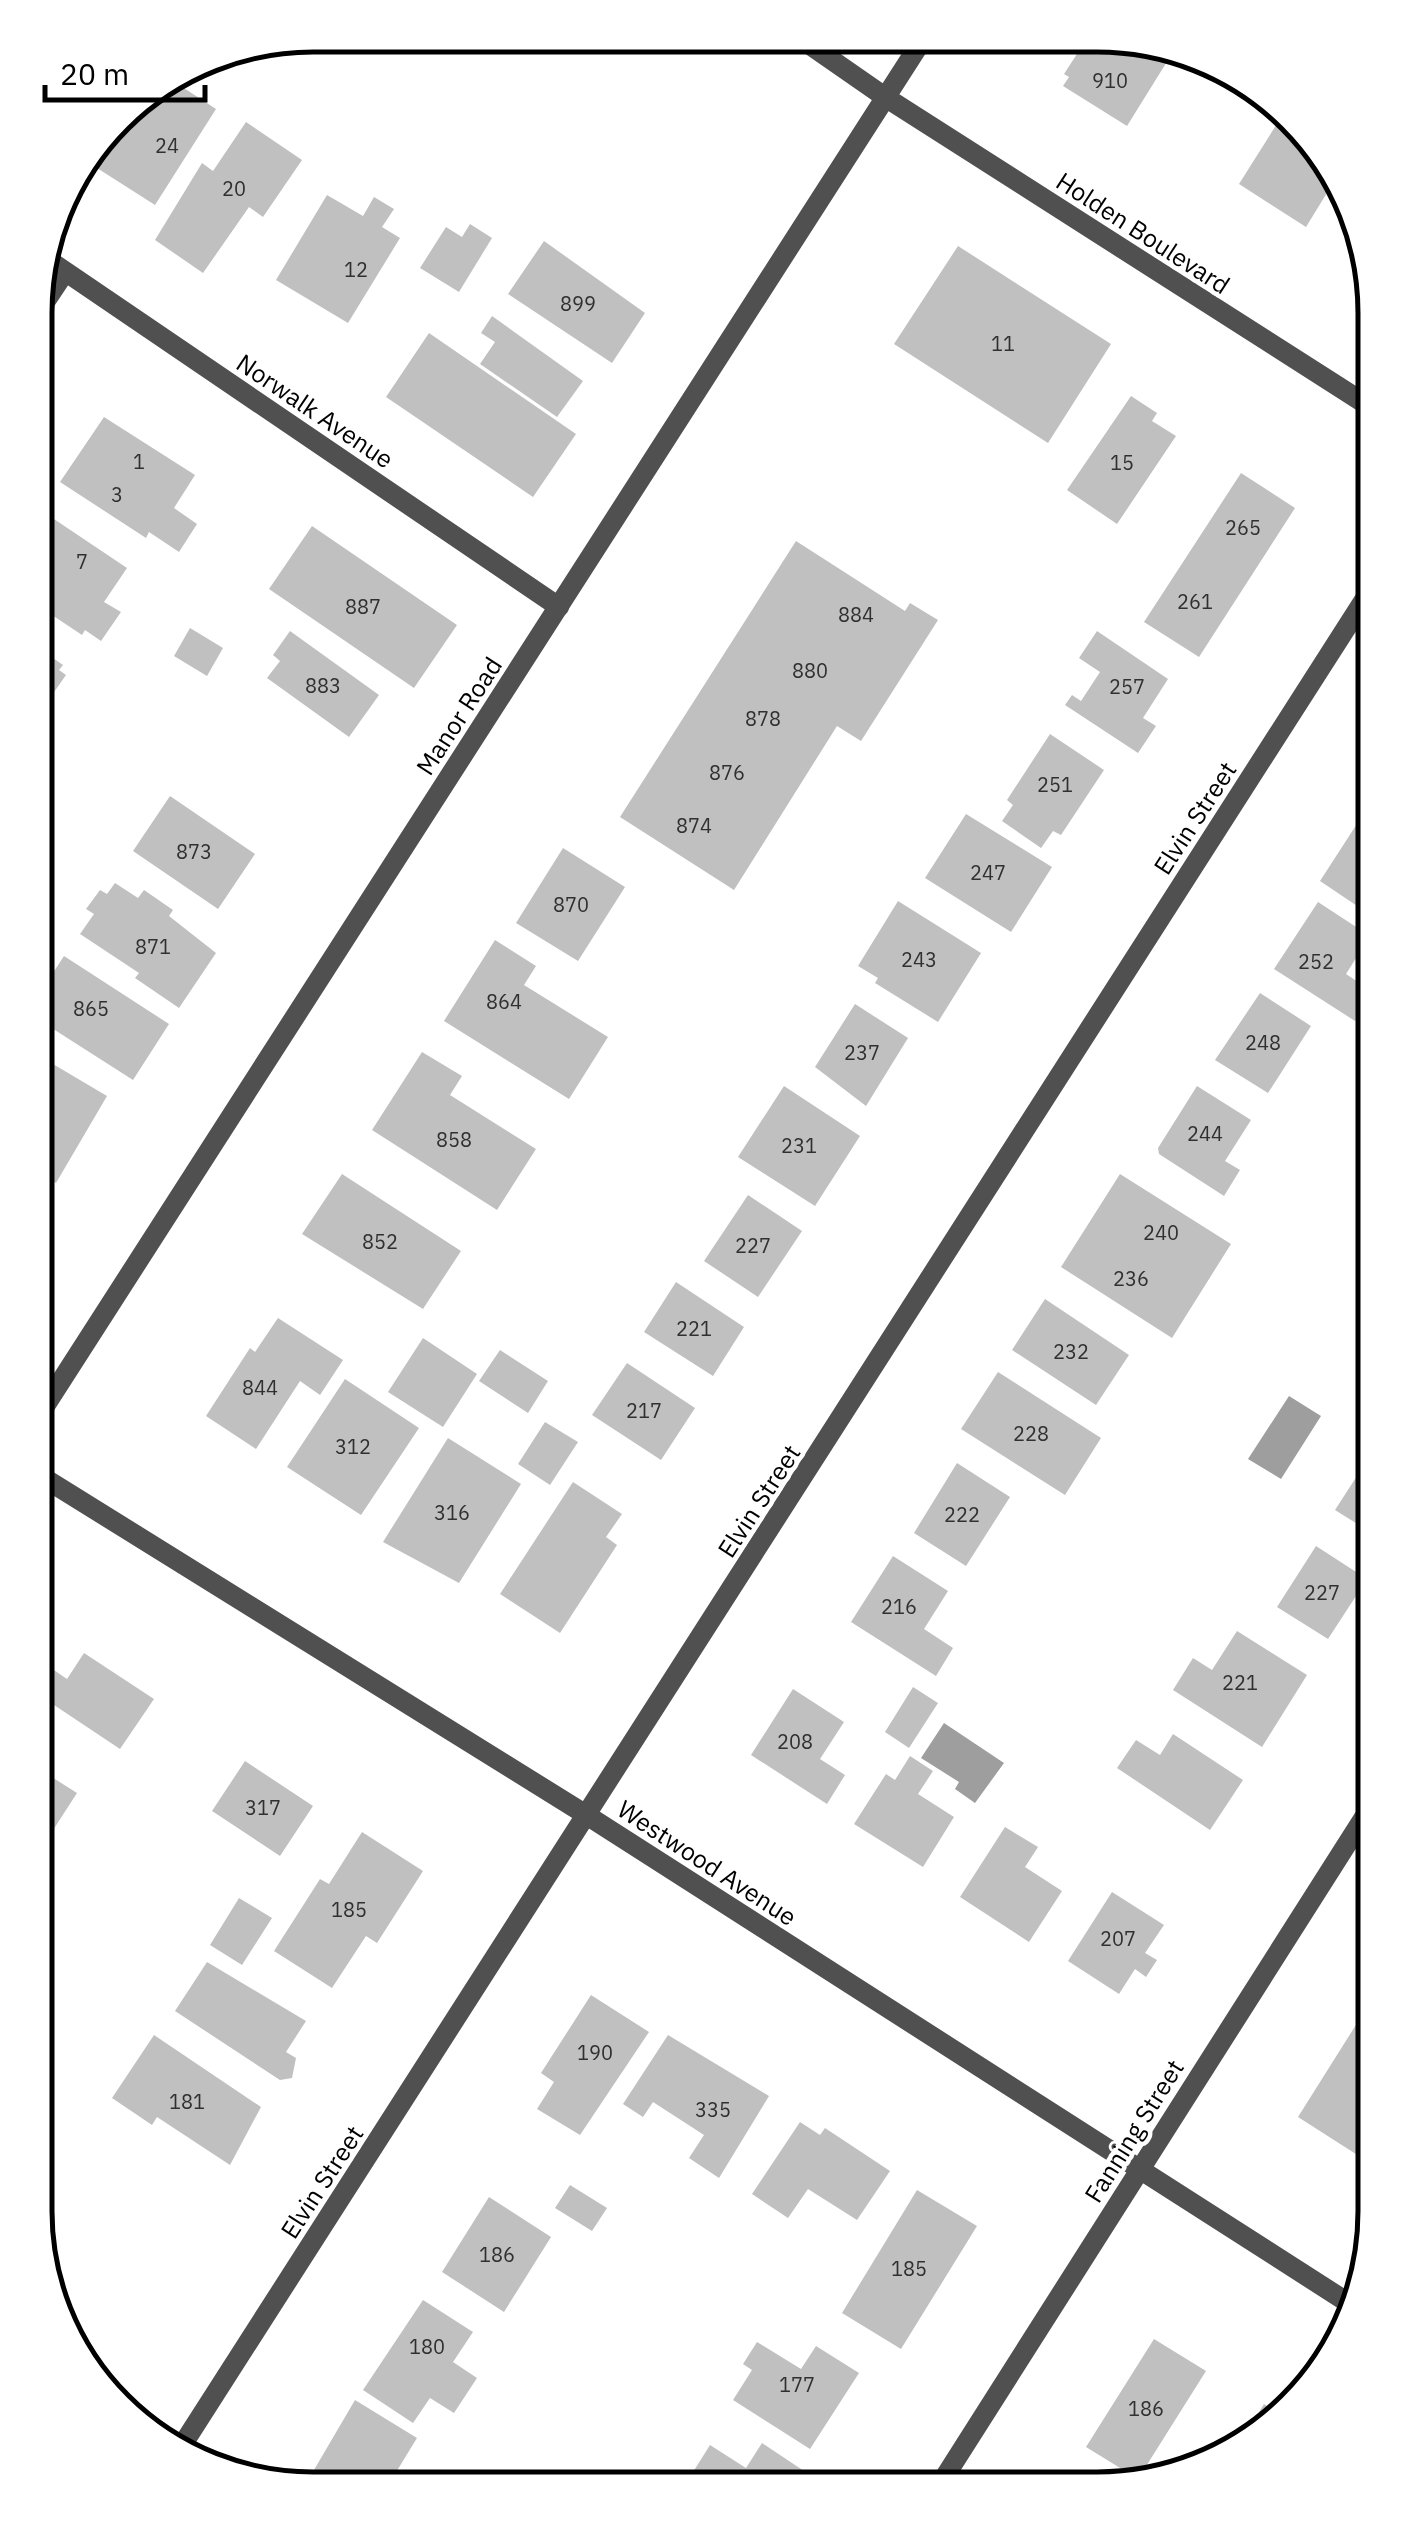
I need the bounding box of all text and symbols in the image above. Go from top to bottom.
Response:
scale bar [45,40,205,102]
text: 20 m [60,54,129,93]
house number: 910 [1092,67,1128,94]
house number: 24 [155,132,179,159]
street label: Holden Boulevard [1050,164,1236,301]
house number: 20 [222,175,246,202]
house number: 12 [344,256,368,283]
house number: 899 [560,290,596,317]
house number: 11 [991,330,1015,357]
street label: Norwalk Avenue [230,346,400,475]
house number: 1 [133,448,145,475]
house number: 15 [1110,449,1134,476]
house number: 3 [111,481,123,508]
house number: 265 [1225,514,1261,541]
house number: 7 [76,548,88,575]
house number: 261 [1177,588,1213,615]
house number: 887 [345,593,381,620]
house number: 884 [838,601,874,628]
street label: Manor Road [408,650,509,781]
house number: 880 [792,657,828,684]
house number: 883 [305,672,341,699]
house number: 257 [1109,673,1145,700]
house number: 878 [745,705,781,732]
street label: Elvin Street [1146,755,1243,881]
house number: 876 [709,759,745,786]
house number: 251 [1037,771,1073,798]
house number: 874 [676,812,712,839]
house number: 873 [176,838,212,865]
house number: 247 [970,859,1006,886]
house number: 870 [553,891,589,918]
house number: 871 [135,933,171,960]
house number: 243 [901,946,937,973]
house number: 252 [1298,948,1334,975]
house number: 864 [486,988,522,1015]
house number: 865 [73,995,109,1022]
house number: 248 [1245,1029,1281,1056]
house number: 237 [844,1039,880,1066]
house number: 244 [1187,1120,1223,1147]
house number: 858 [436,1126,472,1153]
house number: 231 [781,1132,817,1159]
house number: 240 [1143,1219,1179,1246]
house number: 852 [362,1228,398,1255]
house number: 227 [735,1232,771,1259]
house number: 236 [1113,1265,1149,1292]
house number: 221 [676,1315,712,1342]
house number: 232 [1053,1338,1089,1365]
house number: 844 [242,1374,278,1401]
house number: 217 [626,1397,662,1424]
house number: 228 [1013,1420,1049,1447]
house number: 312 [335,1433,371,1460]
street label: Elvin Street [710,1438,807,1564]
house number: 316 [434,1499,470,1526]
house number: 222 [944,1501,980,1528]
house number: 227 [1304,1579,1340,1606]
house number: 216 [881,1593,917,1620]
house number: 221 [1222,1669,1258,1696]
house number: 208 [777,1728,813,1755]
street label: Westwood Avenue [611,1792,803,1933]
house number: 317 [245,1794,281,1821]
house number: 185 [331,1896,367,1923]
house number: 207 [1100,1925,1136,1952]
house number: 190 [577,2039,613,2066]
street label: Fanning Street [1076,2053,1191,2209]
house number: 181 [169,2088,205,2115]
house number: 335 [695,2096,731,2123]
street label: Elvin Street [273,2119,370,2245]
house number: 186 [479,2241,515,2268]
house number: 185 [891,2255,927,2282]
house number: 180 [409,2333,445,2360]
house number: 177 [779,2371,815,2398]
house number: 186 [1128,2395,1164,2422]

